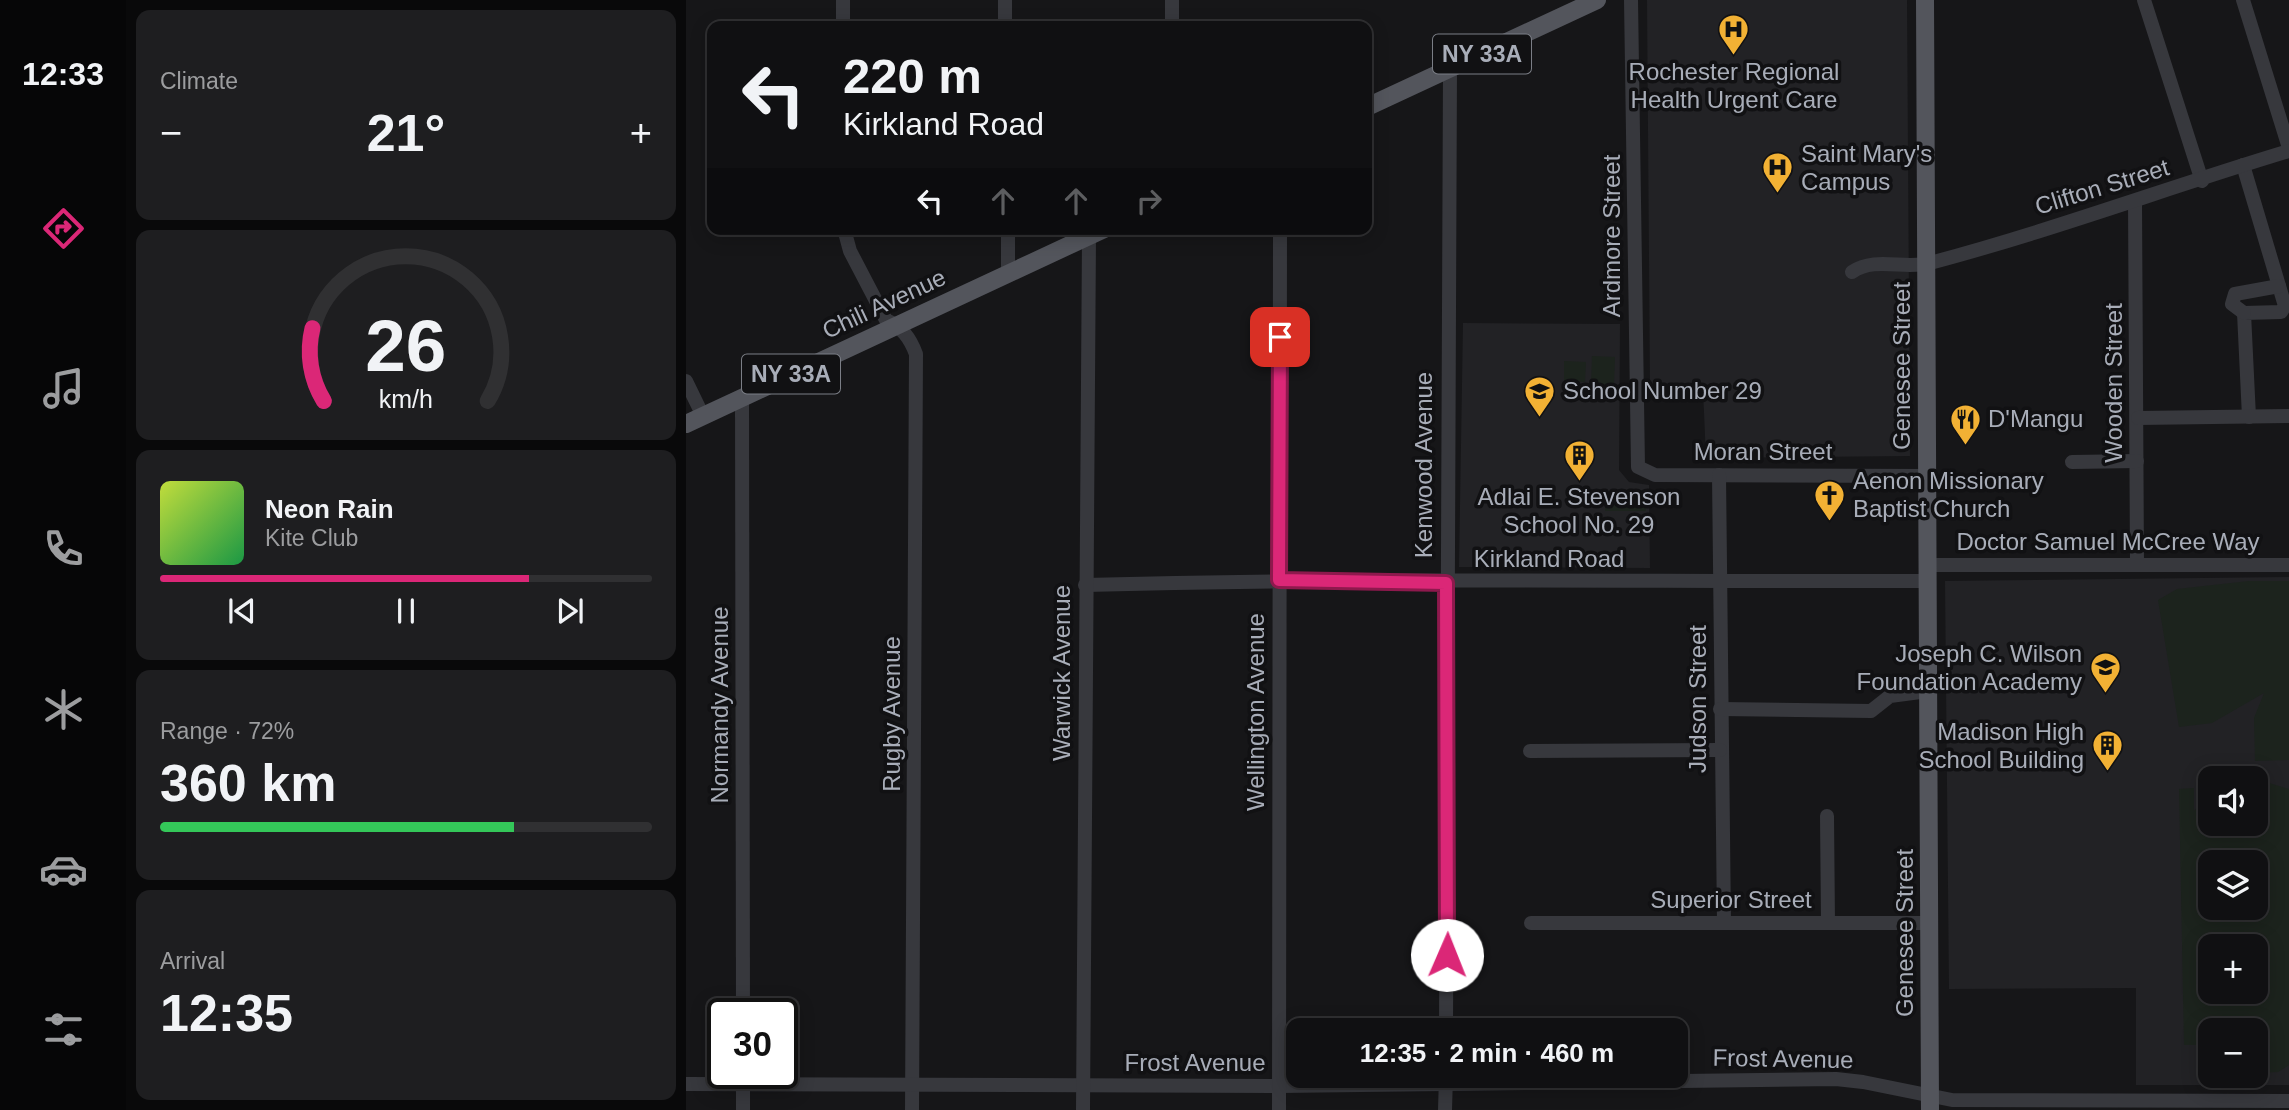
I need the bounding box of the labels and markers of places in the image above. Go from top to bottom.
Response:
hospital icon: Rochester Regional Health Urgent Care [1717,13,1751,57]
place label: Rochester Regional Health Urgent Care [1629,58,1839,113]
place label: Saint Mary's Campus [1801,140,1932,195]
hospital icon: Saint Mary's Campus [1761,151,1795,195]
pin [1250,307,1310,367]
school or university icon: School Number 29 [1523,374,1557,418]
place label: School Number 29 [1563,377,1762,404]
restaurant icon: D'Mangu [1948,402,1982,446]
place label: D'Mangu [1988,405,2083,432]
building icon: Adlai E. Stevenson School No. 29 [1562,438,1596,482]
place label: Aenon Missionary Baptist Church [1853,467,2044,522]
church icon: Aenon Missionary Baptist Church [1813,478,1847,522]
place label: Adlai E. Stevenson School No. 29 [1478,483,1680,538]
place label: Joseph C. Wilson Foundation Academy [1857,640,2082,695]
school or university icon: Joseph C. Wilson Foundation Academy [2088,651,2122,695]
place label: Madison High School Building [1919,718,2084,773]
building icon: Madison High School Building [2090,729,2124,773]

